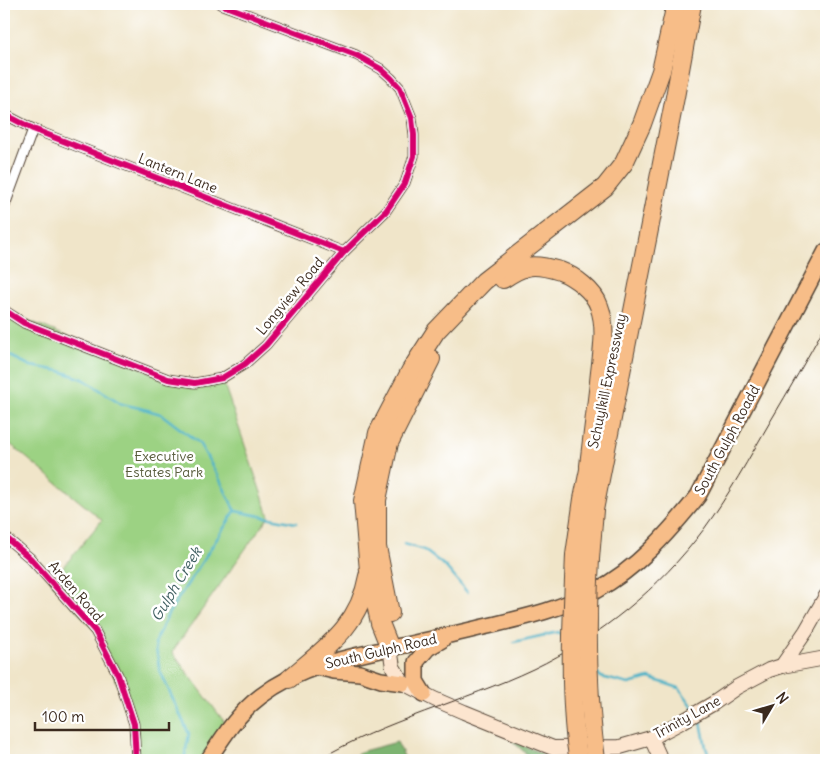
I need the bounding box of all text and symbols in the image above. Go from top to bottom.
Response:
street label: Lantern Lane [136,149,220,197]
street label: Longview Road [252,253,328,339]
street label: Schuylkill Expressway [584,312,630,450]
street label: South Gulph Roadd [690,382,764,498]
park label: Executive Estates Park [125,447,203,481]
water label: Gulph Creek [146,542,206,624]
street label: Arden Road [45,557,107,625]
street label: South Gulph Road [324,629,438,673]
north arrow [748,682,798,732]
text: N [772,689,792,707]
street label: Trinity Lane [650,691,724,743]
scale bar [35,699,169,731]
text: 100 m [42,707,84,726]

